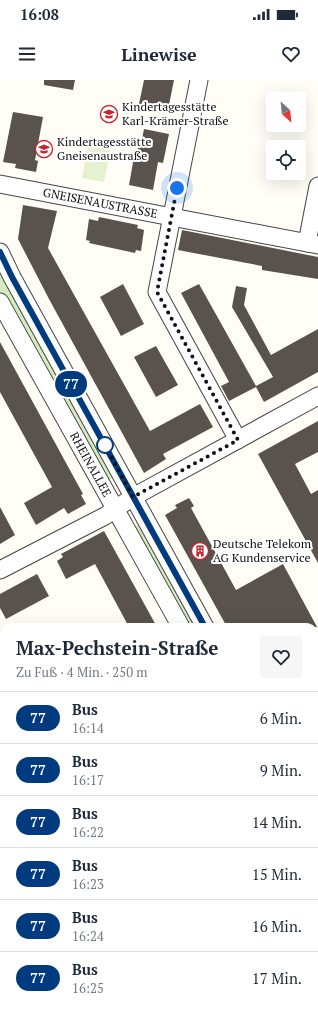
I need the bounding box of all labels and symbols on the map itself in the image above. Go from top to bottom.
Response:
north arrow [266,92,306,132]
place label: Kindertagesstätte Karl-Krämer-Straße [122,99,228,128]
school or university icon: Kindertagesstätte Karl-Krämer-Straße [99,104,119,124]
place label: Kindertagesstätte Gneisenaustraße [57,134,152,163]
school or university icon: Kindertagesstätte Gneisenaustraße [34,139,54,159]
your location [167,178,187,198]
street label: GNEISENAUSTRASSE [42,184,159,221]
line badge: 77 [53,371,89,397]
street label: RHEINALLEE [67,429,115,499]
unlabelled marker [96,436,114,454]
place label: Deutsche Telekom AG Kundenservice [213,536,312,565]
building icon: Deutsche Telekom AG Kundenservice [190,541,210,561]

